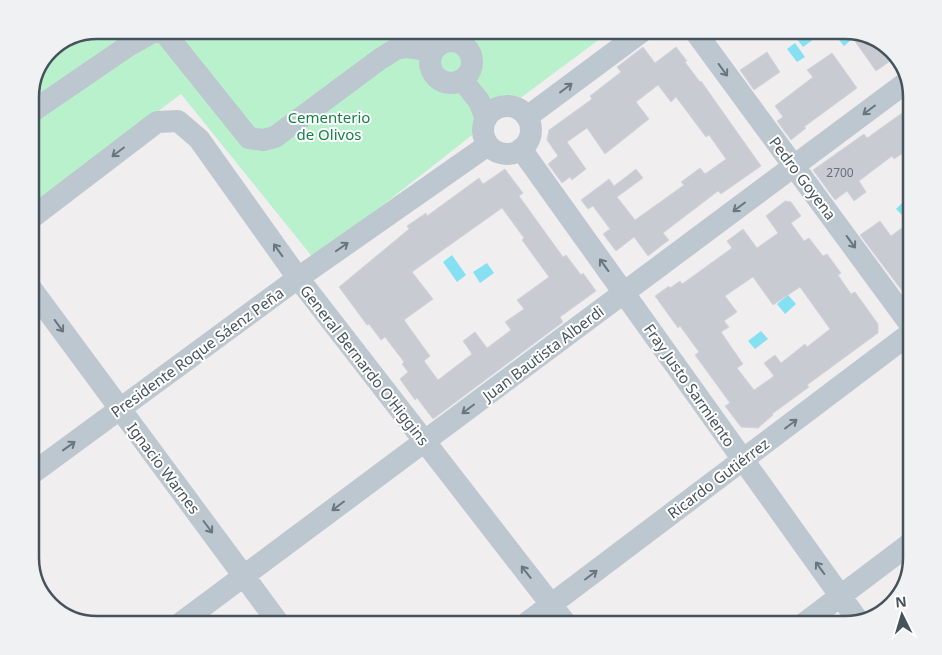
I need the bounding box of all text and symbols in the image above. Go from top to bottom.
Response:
one-way arrow [717,62,728,76]
one-way arrow [559,83,573,93]
one-way arrow [862,105,876,115]
park label: Cementerio de Olivos [288,107,370,144]
street label: Pedro Goyena [765,132,841,224]
one-way arrow [112,146,125,157]
house number: 2700 [826,164,854,181]
one-way arrow [732,202,746,212]
one-way arrow [846,235,856,249]
one-way arrow [335,242,349,252]
one-way arrow [272,244,283,257]
one-way arrow [599,258,609,272]
street label: General Bernardo O'Higgins [296,281,434,449]
street label: Presidente Roque Sáenz Peña [107,282,287,422]
street label: Juan Bautista Alberdi [477,301,608,406]
one-way arrow [54,319,64,333]
street label: Fray Justo Sarmiento [640,320,740,450]
one-way arrow [462,403,475,414]
street label: Ignacio Warnes [123,418,205,518]
one-way arrow [784,418,797,429]
street label: Ricardo Gutiérrez [663,433,773,523]
one-way arrow [62,441,76,451]
one-way arrow [332,500,345,511]
one-way arrow [202,520,213,533]
one-way arrow [815,562,826,575]
one-way arrow [521,566,532,579]
one-way arrow [584,569,597,580]
north arrow [877,590,927,640]
text: N [894,592,907,612]

